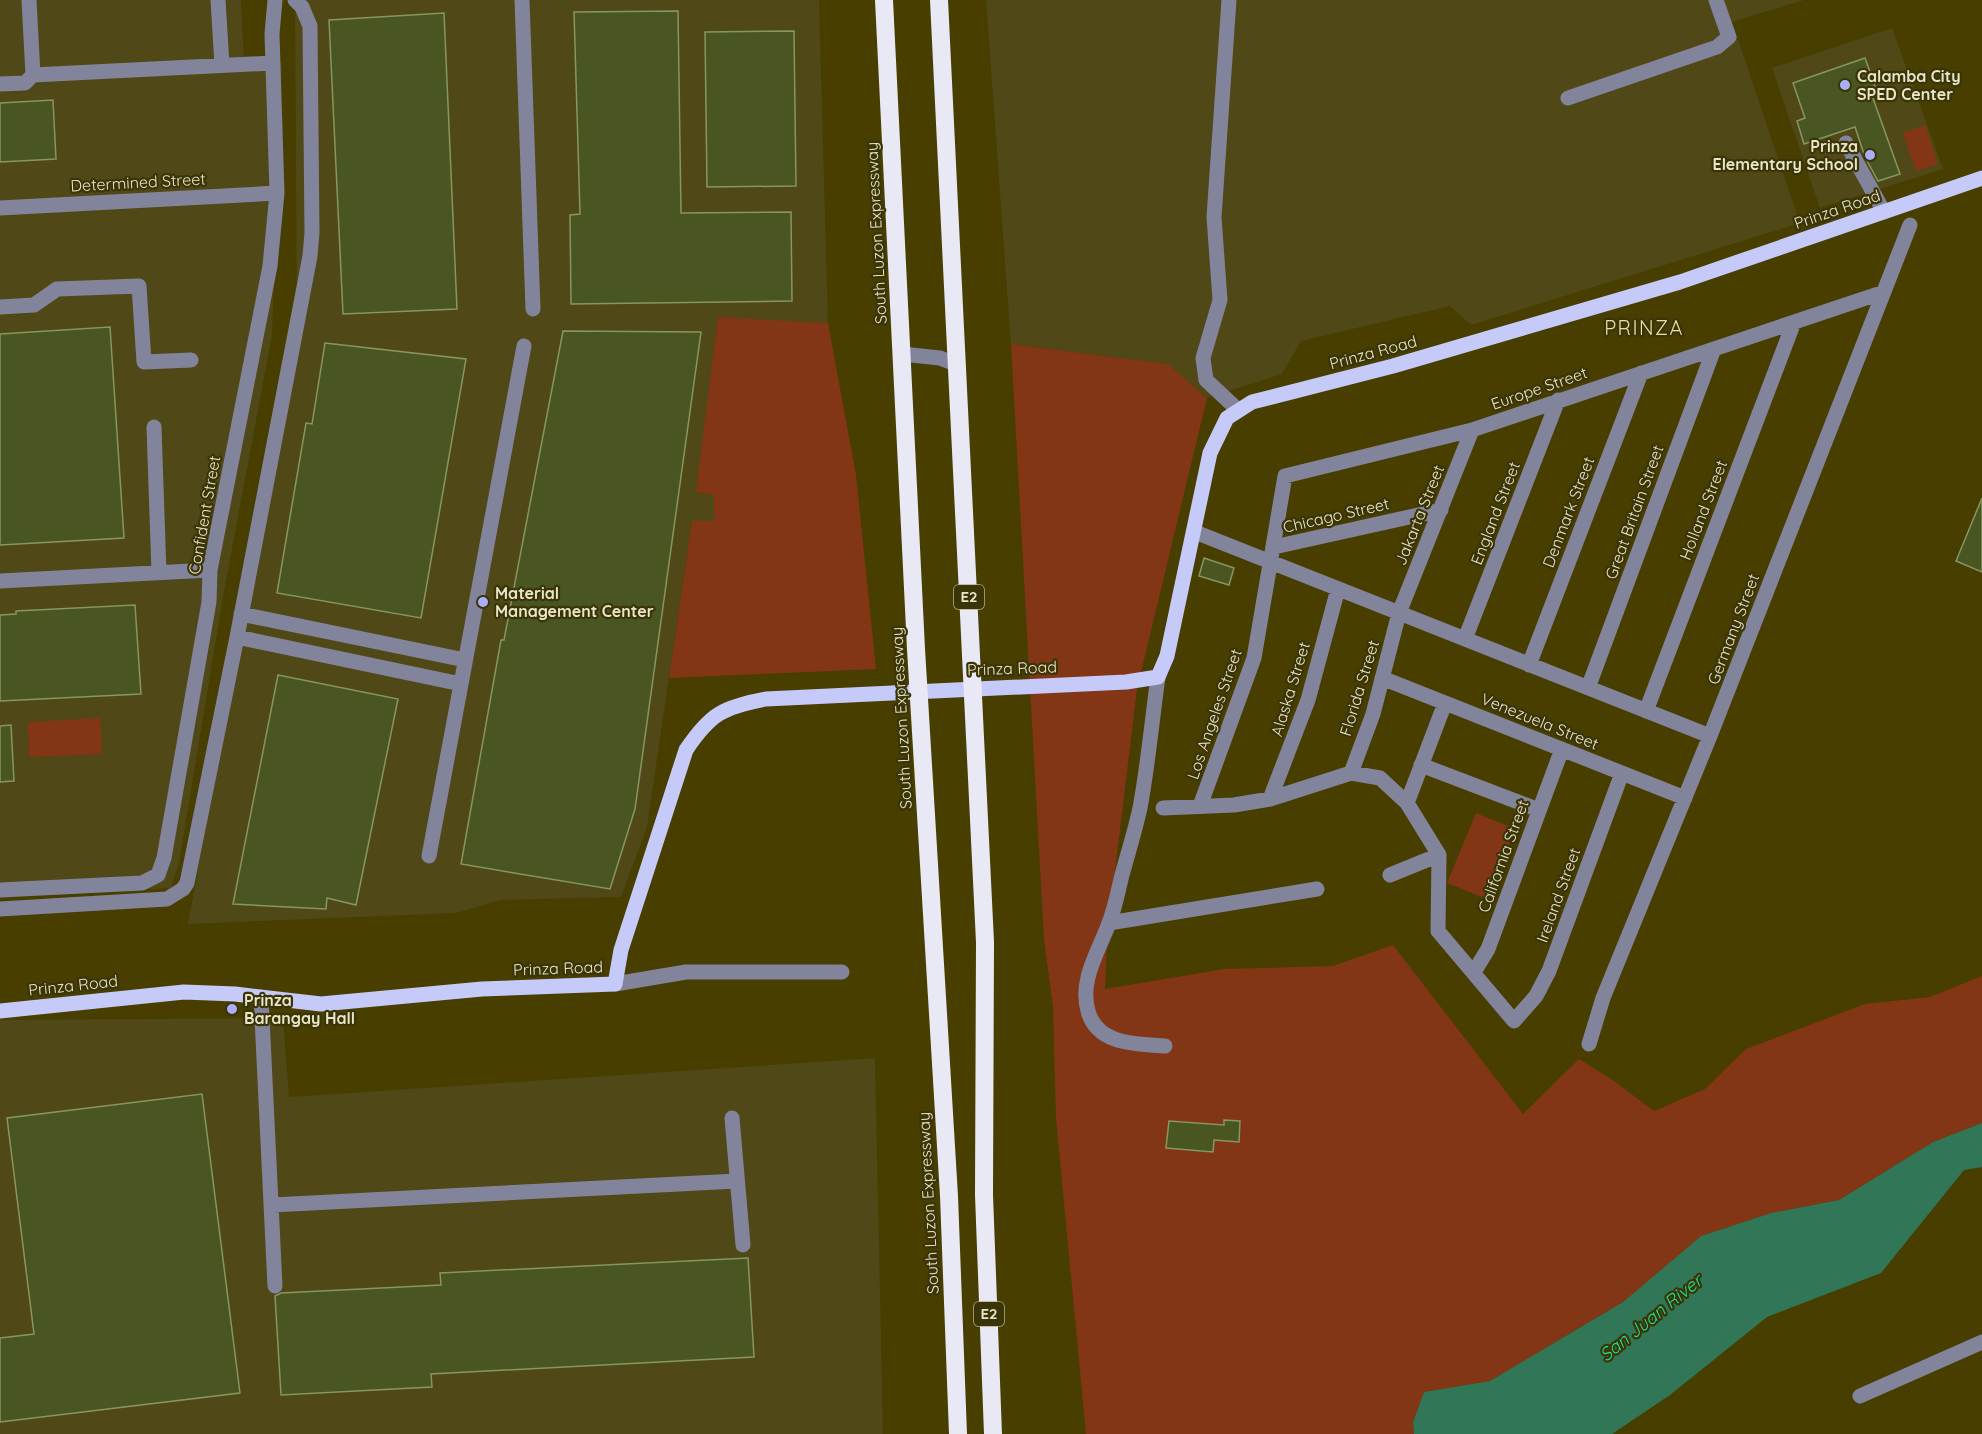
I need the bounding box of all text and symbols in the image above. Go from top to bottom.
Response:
place label: Calamba City SPED Center [1857,66,1961,104]
marker: Calamba City SPED Center [1838,78,1852,92]
place label: Prinza Elementary School [1713,136,1858,174]
street label: South Luzon Expressway [861,141,891,325]
marker: Prinza Elementary School [1863,148,1877,162]
street label: Determined Street [70,168,206,196]
street label: Prinza Road [1791,185,1883,233]
district label: PRINZA [1604,315,1684,340]
street label: Prinza Road [1327,331,1419,373]
street label: Europe Street [1488,362,1590,414]
street label: Great Britain Street [1600,442,1668,582]
street label: Confident Street [184,454,224,576]
street label: Denmark Street [1538,454,1598,570]
street label: Holland Street [1675,457,1731,563]
street label: England Street [1466,459,1524,567]
street label: Jakarta Street [1390,462,1448,568]
street label: Chicago Street [1281,493,1391,537]
street label: Germany Street [1703,571,1763,687]
place label: Material Management Center [495,583,654,621]
road number: E2 [954,585,984,609]
marker: Material Management Center [476,595,490,609]
street label: South Luzon Expressway [886,626,916,810]
street label: Florida Street [1335,638,1383,738]
street label: Alaska Street [1266,639,1314,739]
street label: Los Angeles Street [1182,646,1246,782]
street label: Prinza Road [967,656,1057,680]
street label: Venezuela Street [1478,688,1602,754]
street label: California Street [1473,797,1533,915]
street label: Ireland Street [1532,845,1584,945]
street label: Prinza Road [513,956,603,980]
street label: Prinza Road [27,970,119,1000]
place label: Prinza Barangay Hall [244,990,355,1028]
marker: Prinza Barangay Hall [225,1002,239,1016]
street label: South Luzon Expressway [913,1111,943,1295]
water label: San Juan River [1595,1268,1708,1366]
road number: E2 [974,1302,1004,1326]

